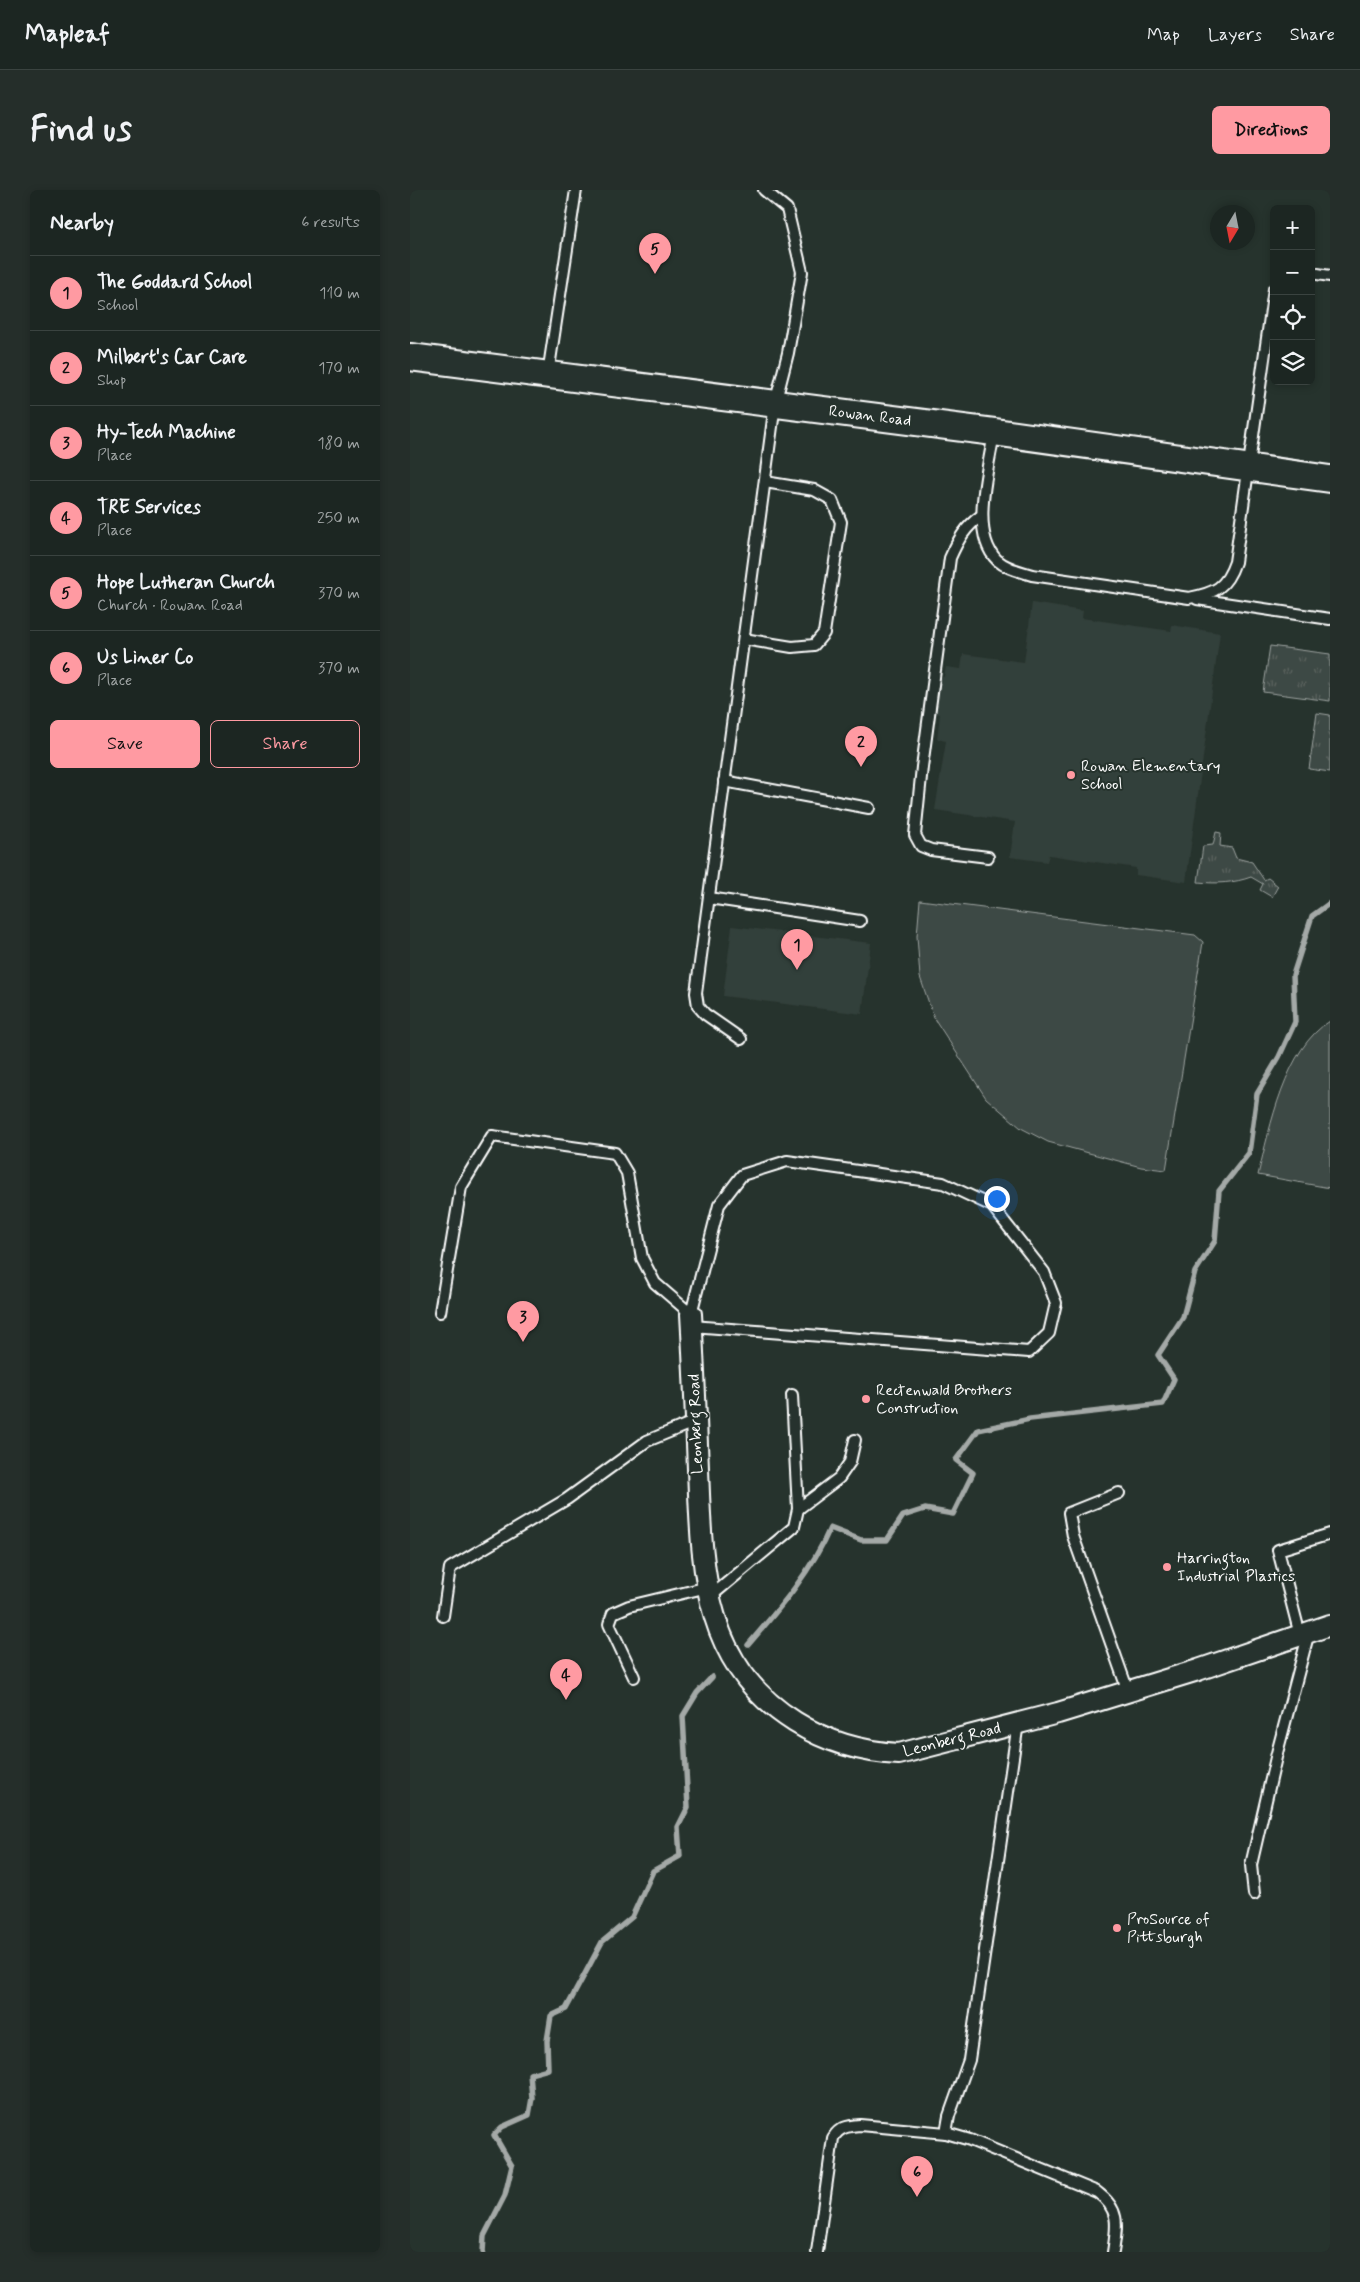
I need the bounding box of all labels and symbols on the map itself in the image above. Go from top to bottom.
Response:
north arrow [1210,205,1255,250]
pin: 5 [639,233,671,274]
street label: Rowan Road [828,401,912,431]
pin: 2 [845,726,877,767]
place label: Rowan Elementary School [1081,756,1221,795]
marker: Rowan Elementary School [1065,769,1077,781]
pin: 1 [781,929,813,970]
your location [984,1186,1010,1212]
pin: 3 [507,1301,539,1342]
street label: Leonberg Road [684,1373,709,1474]
place label: Rectenwald Brothers Construction [876,1380,1012,1419]
marker: Rectenwald Brothers Construction [860,1393,872,1405]
place label: Harrington Industrial Plastics [1177,1548,1295,1587]
marker: Harrington Industrial Plastics [1161,1561,1173,1573]
pin: 4 [550,1659,582,1700]
street label: Leonberg Road [901,1718,1003,1763]
place label: ProSource of Pittsburgh [1127,1909,1210,1948]
marker: ProSource of Pittsburgh [1111,1922,1123,1934]
pin: 6 [901,2156,933,2197]

